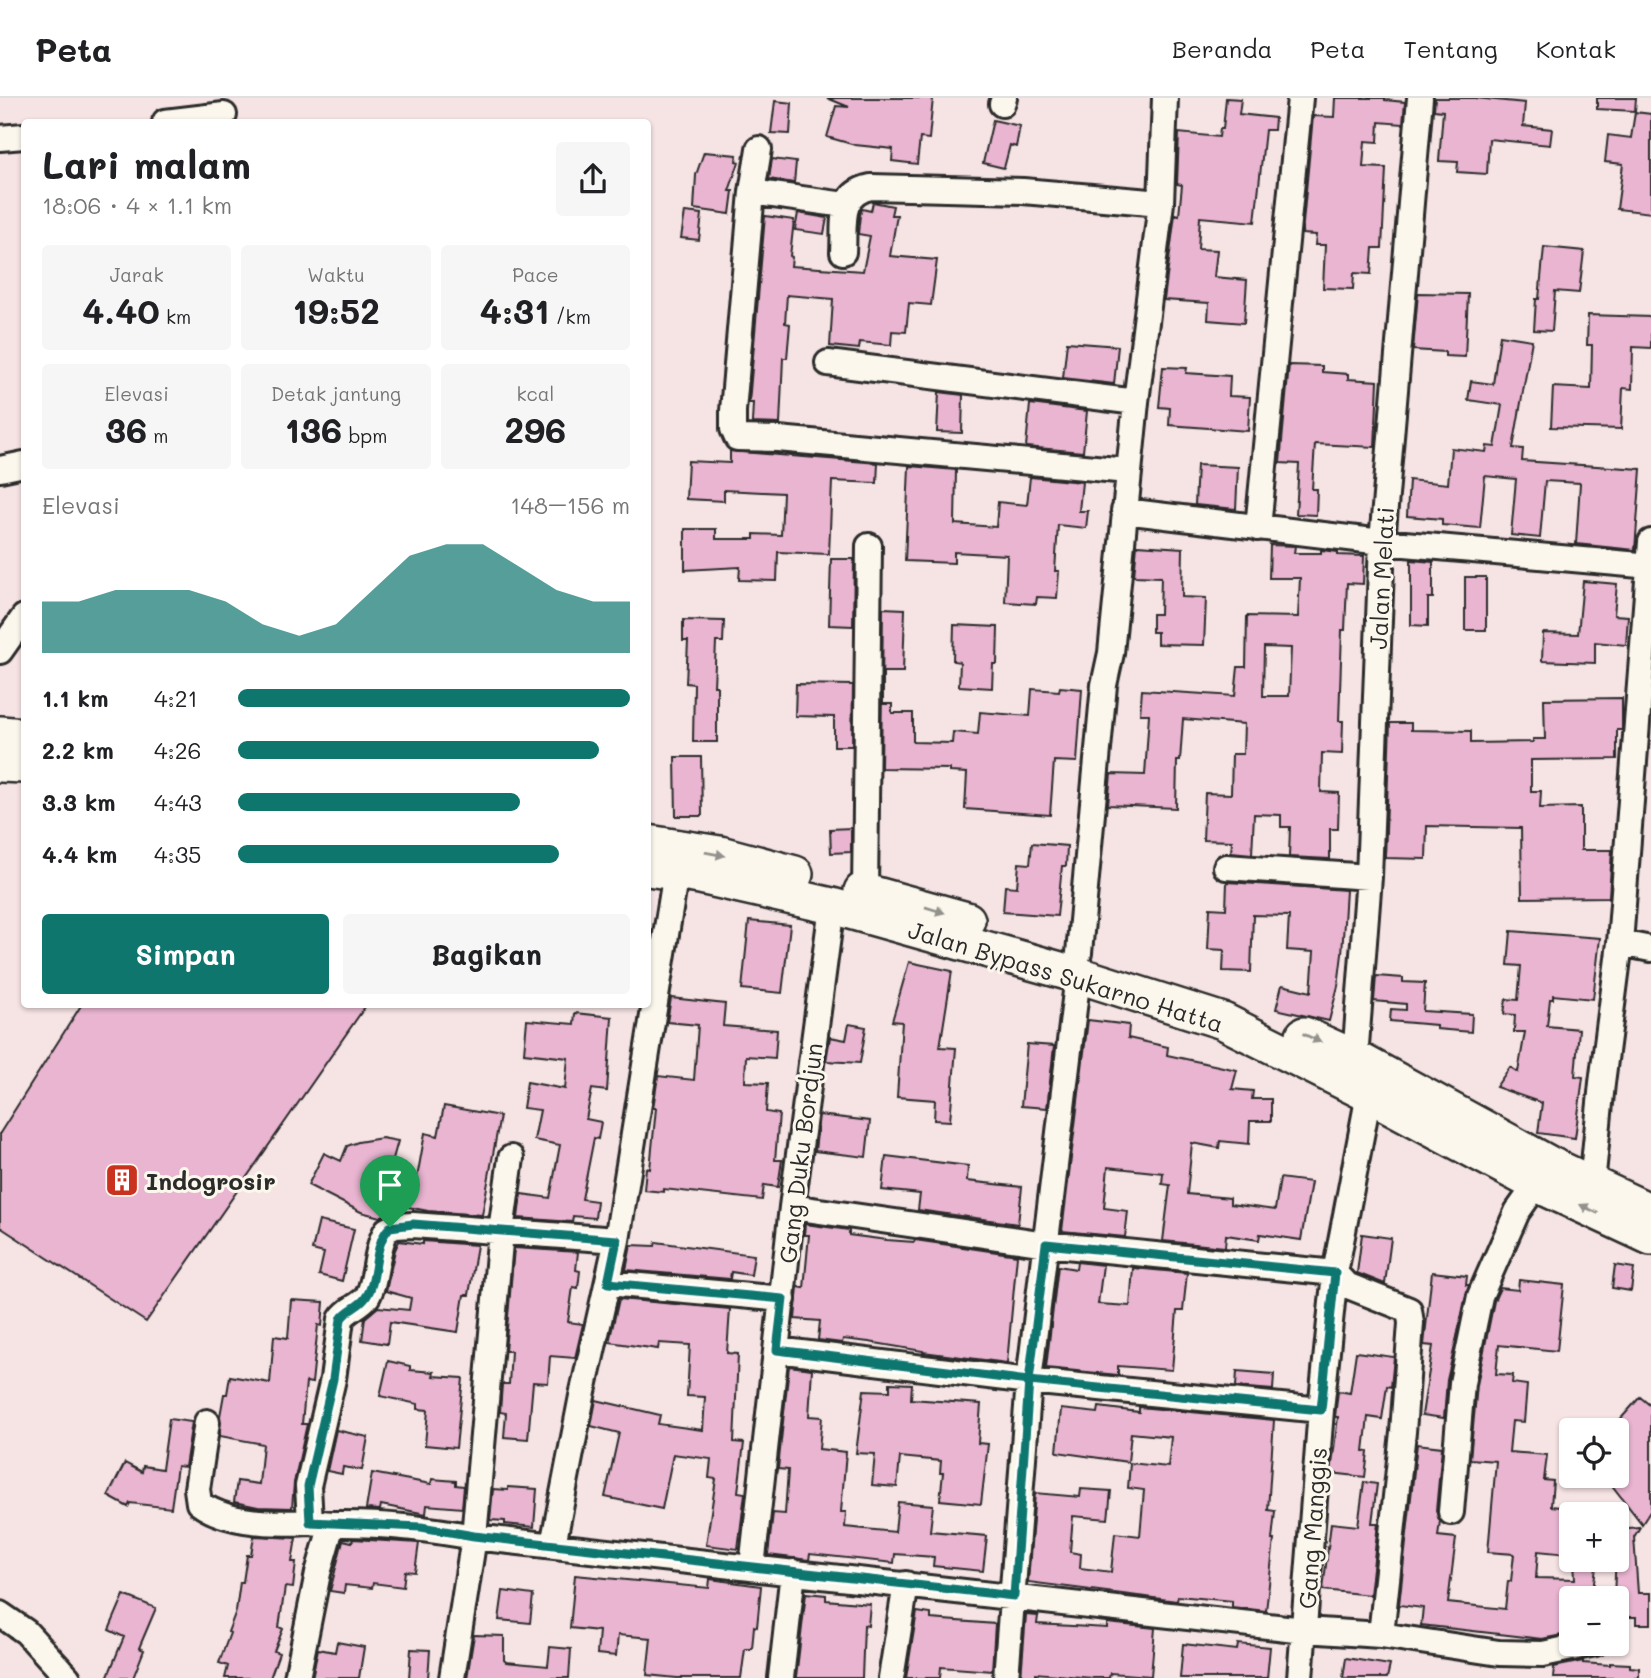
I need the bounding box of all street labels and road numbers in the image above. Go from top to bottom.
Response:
street label: Jalan Melati [1362,506,1400,650]
street label: Jalan Bypass Sukarno Hatta [905,913,1227,1039]
street label: Gang Duku Bordjun [771,1041,829,1265]
street label: Gang Manggis [1291,1446,1333,1610]

